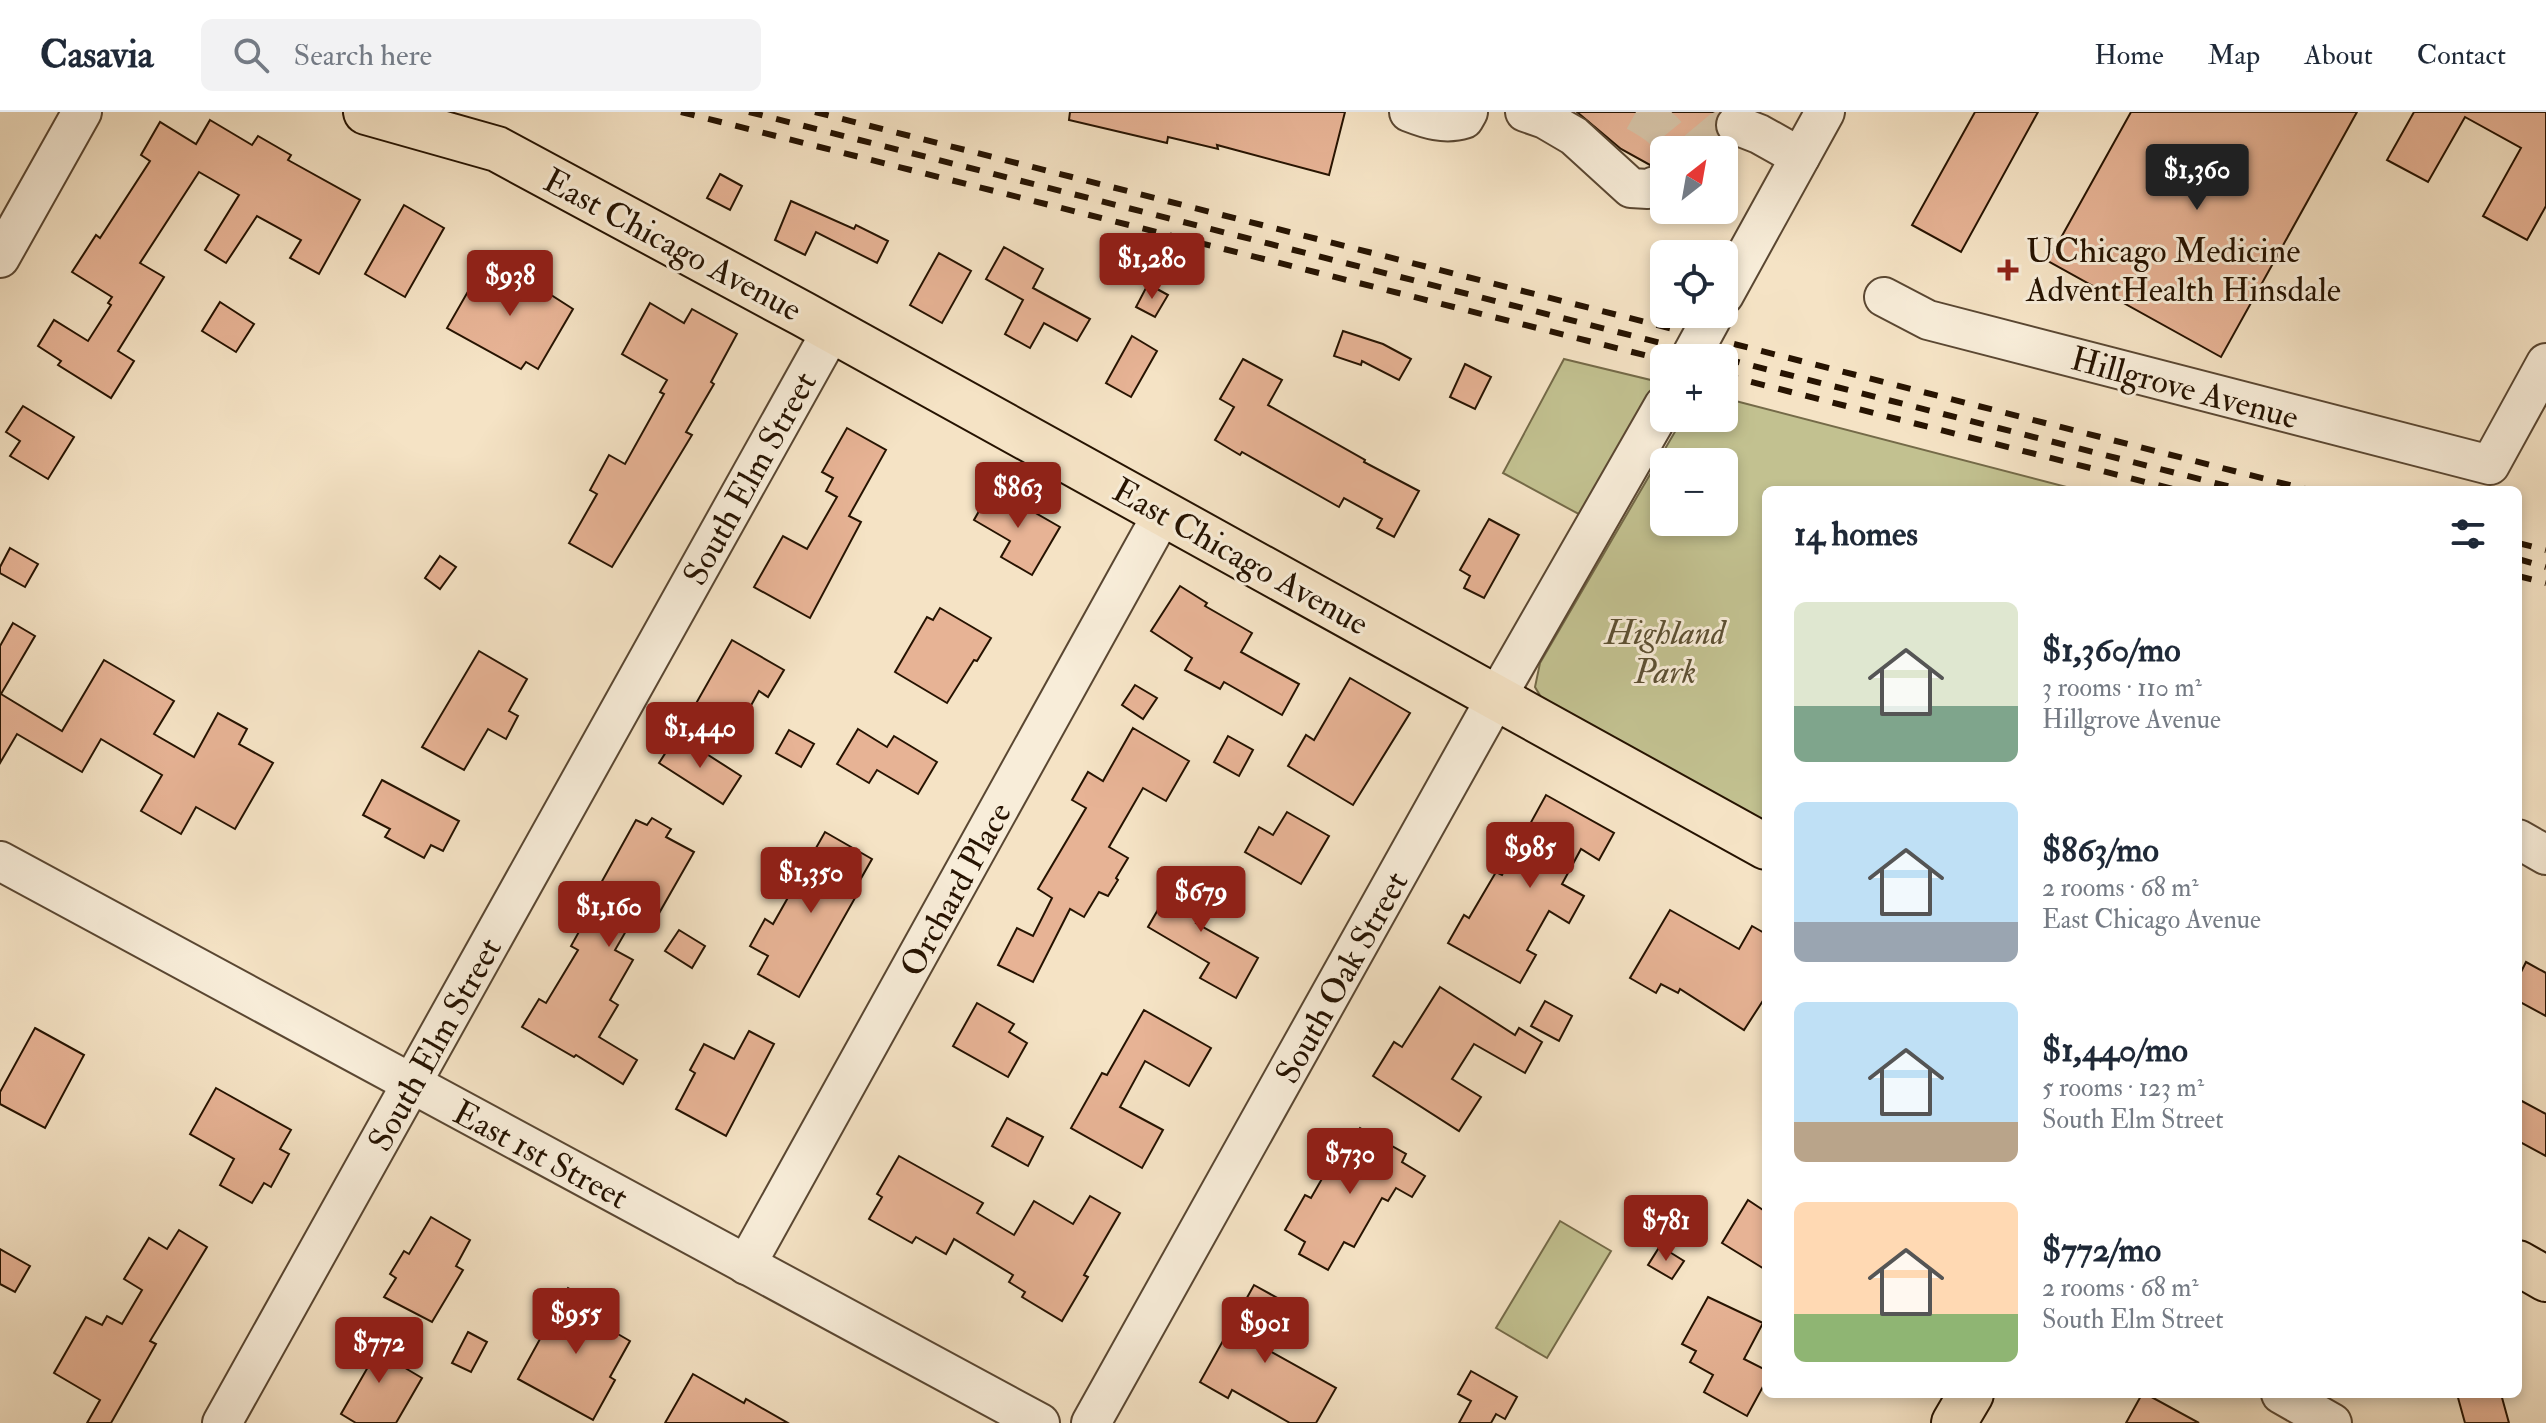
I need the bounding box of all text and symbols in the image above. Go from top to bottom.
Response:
search box [201,19,761,91]
text: Casavia [40,31,153,79]
icon: search [229,33,273,77]
text: Search here [293,37,432,74]
text: Home [2094,38,2164,73]
text: Map [2208,38,2260,73]
text: About [2304,38,2373,73]
text: Contact [2417,38,2506,73]
north arrow [1650,136,1738,224]
map controls [1650,136,1738,536]
pin: $1,360 [2132,144,2262,212]
text: $1,360 [2164,154,2230,186]
street label: East Chicago Avenue [536,159,809,332]
place label: UChicago Medicine AdventHealth Hinsdale [2025,230,2341,312]
pin: $1,280 [1087,233,1217,301]
button: locate [1650,240,1738,328]
text: $1,280 [1118,243,1186,275]
pin: $938 [463,250,557,318]
marker: UChicago Medicine AdventHealth Hinsdale [1997,259,2019,281]
text: $938 [485,260,535,292]
street label: Hillgrove Avenue [2066,337,2303,439]
button: + [1650,344,1738,432]
street label: South Elm Street [674,364,827,593]
button: − [1650,448,1738,536]
pin: $863 [971,462,1065,530]
street label: East Chicago Avenue [1105,469,1376,646]
text: $863 [993,472,1043,504]
icon: filters [2446,512,2490,556]
text: 14 homes [1794,513,1918,556]
park label: Highland Park [1603,612,1727,694]
text: $1,360/mo [2042,629,2181,672]
icon: home [1858,634,1954,730]
text: 3 rooms · 110 m² [2042,672,2202,704]
pin: $1,440 [635,702,765,770]
text: Hillgrove Avenue [2042,704,2221,736]
text: $1,440 [664,712,736,744]
street label: Orchard Place [891,795,1022,984]
pin: $985 [1483,822,1577,890]
text: $863/mo [2042,829,2159,872]
text: $985 [1504,832,1556,864]
icon: home [1858,834,1954,930]
pin: $1,350 [746,847,876,915]
text: $1,350 [779,857,843,889]
street label: South Oak Street [1266,864,1418,1091]
pin: $679 [1154,866,1248,934]
text: 2 rooms · 68 m² [2042,872,2199,904]
text: $679 [1174,876,1228,908]
pin: $1,160 [544,881,674,949]
text: $1,160 [576,891,642,923]
text: East Chicago Avenue [2042,904,2261,936]
street label: South Elm Street [359,930,512,1159]
text: $1,440/mo [2042,1029,2188,1072]
icon: home [1858,1034,1954,1130]
text: 5 rooms · 123 m² [2042,1072,2204,1104]
street label: East 1st Street [445,1091,635,1219]
text: South Elm Street [2042,1104,2224,1136]
pin: $730 [1303,1128,1397,1196]
text: $730 [1325,1138,1375,1170]
pin: $781 [1619,1195,1713,1263]
text: $781 [1642,1205,1690,1237]
text: $772/mo [2042,1229,2161,1272]
icon: home [1858,1234,1954,1330]
text: 2 rooms · 68 m² [2042,1272,2199,1304]
pin: $955 [529,1288,623,1356]
pin: $901 [1218,1297,1312,1365]
text: $955 [551,1298,601,1330]
text: South Elm Street [2042,1304,2224,1336]
text: $901 [1240,1307,1290,1339]
pin: $772 [332,1317,426,1385]
text: $772 [353,1327,405,1359]

